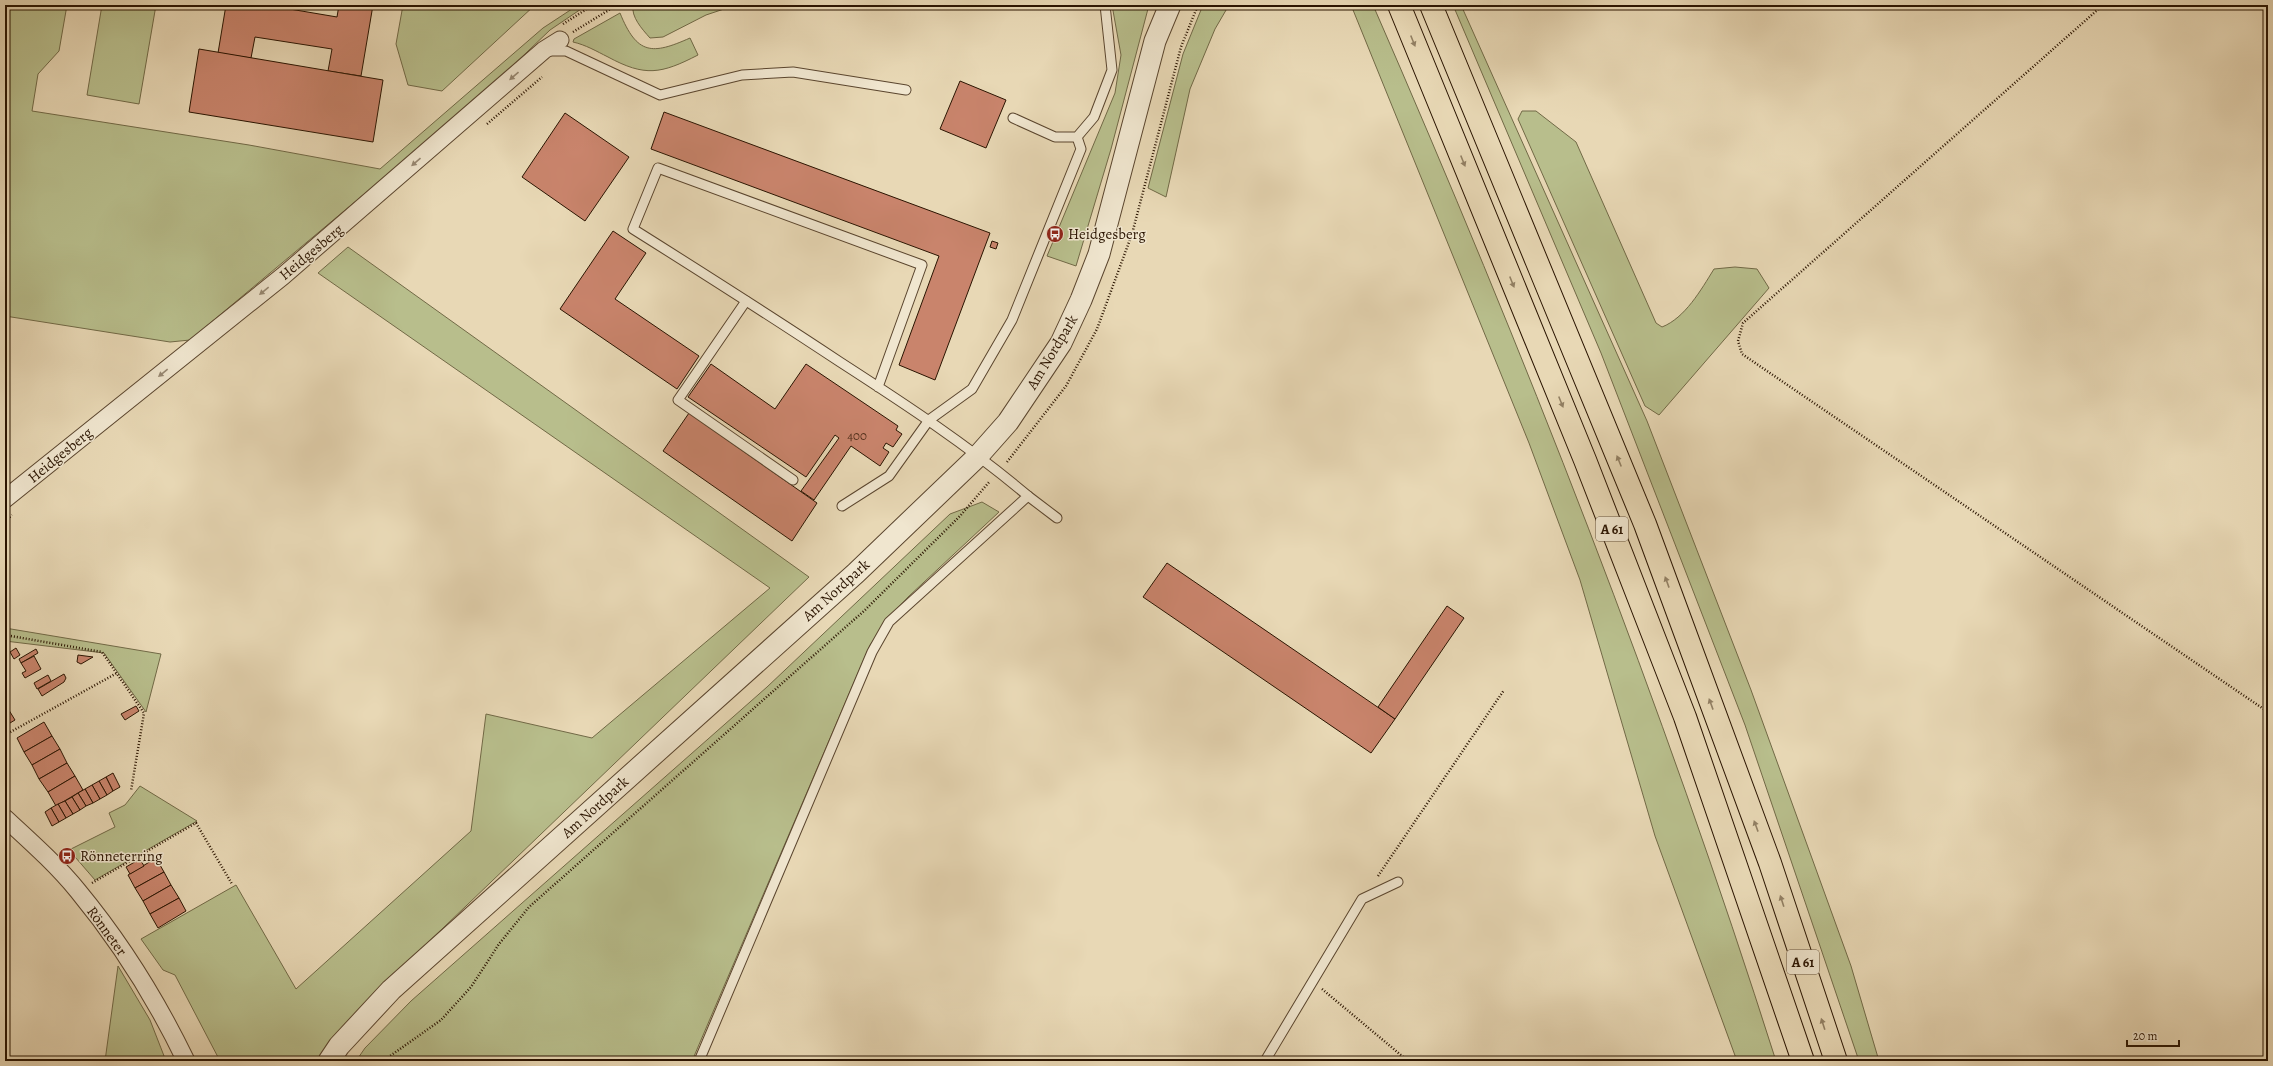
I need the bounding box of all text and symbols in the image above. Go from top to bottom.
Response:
one-way arrow [1411,36,1417,48]
one-way arrow [509,71,519,80]
one-way arrow [1460,156,1466,168]
one-way arrow [411,157,422,166]
street label: Heidgesberg [275,219,348,285]
bus stop icon: Heidgesberg [1045,224,1065,244]
place label: Heidgesberg [1068,224,1146,244]
one-way arrow [1509,276,1515,287]
one-way arrow [259,287,270,296]
street label: Am Nordpark [1021,311,1082,394]
one-way arrow [157,368,168,377]
one-way arrow [1558,396,1565,408]
street label: Heidgesberg [23,422,97,487]
house number: 400 [847,427,867,444]
one-way arrow [1616,455,1622,467]
road number: A 61 [1596,517,1628,541]
street label: Am Nordpark [797,554,874,626]
one-way arrow [1663,576,1669,588]
one-way arrow [1708,698,1714,710]
street label: Am Nordpark [556,771,633,843]
one-way arrow [1753,820,1759,832]
bus stop icon: Rönneterring [57,846,77,866]
place label: Rönneterring [80,846,163,866]
one-way arrow [1779,894,1785,906]
street label: Rönneter [82,902,132,960]
road number: A 61 [1787,950,1819,974]
one-way arrow [1820,1018,1826,1030]
scale bar [2127,1022,2179,1048]
text: 20 m [2133,1028,2157,1044]

